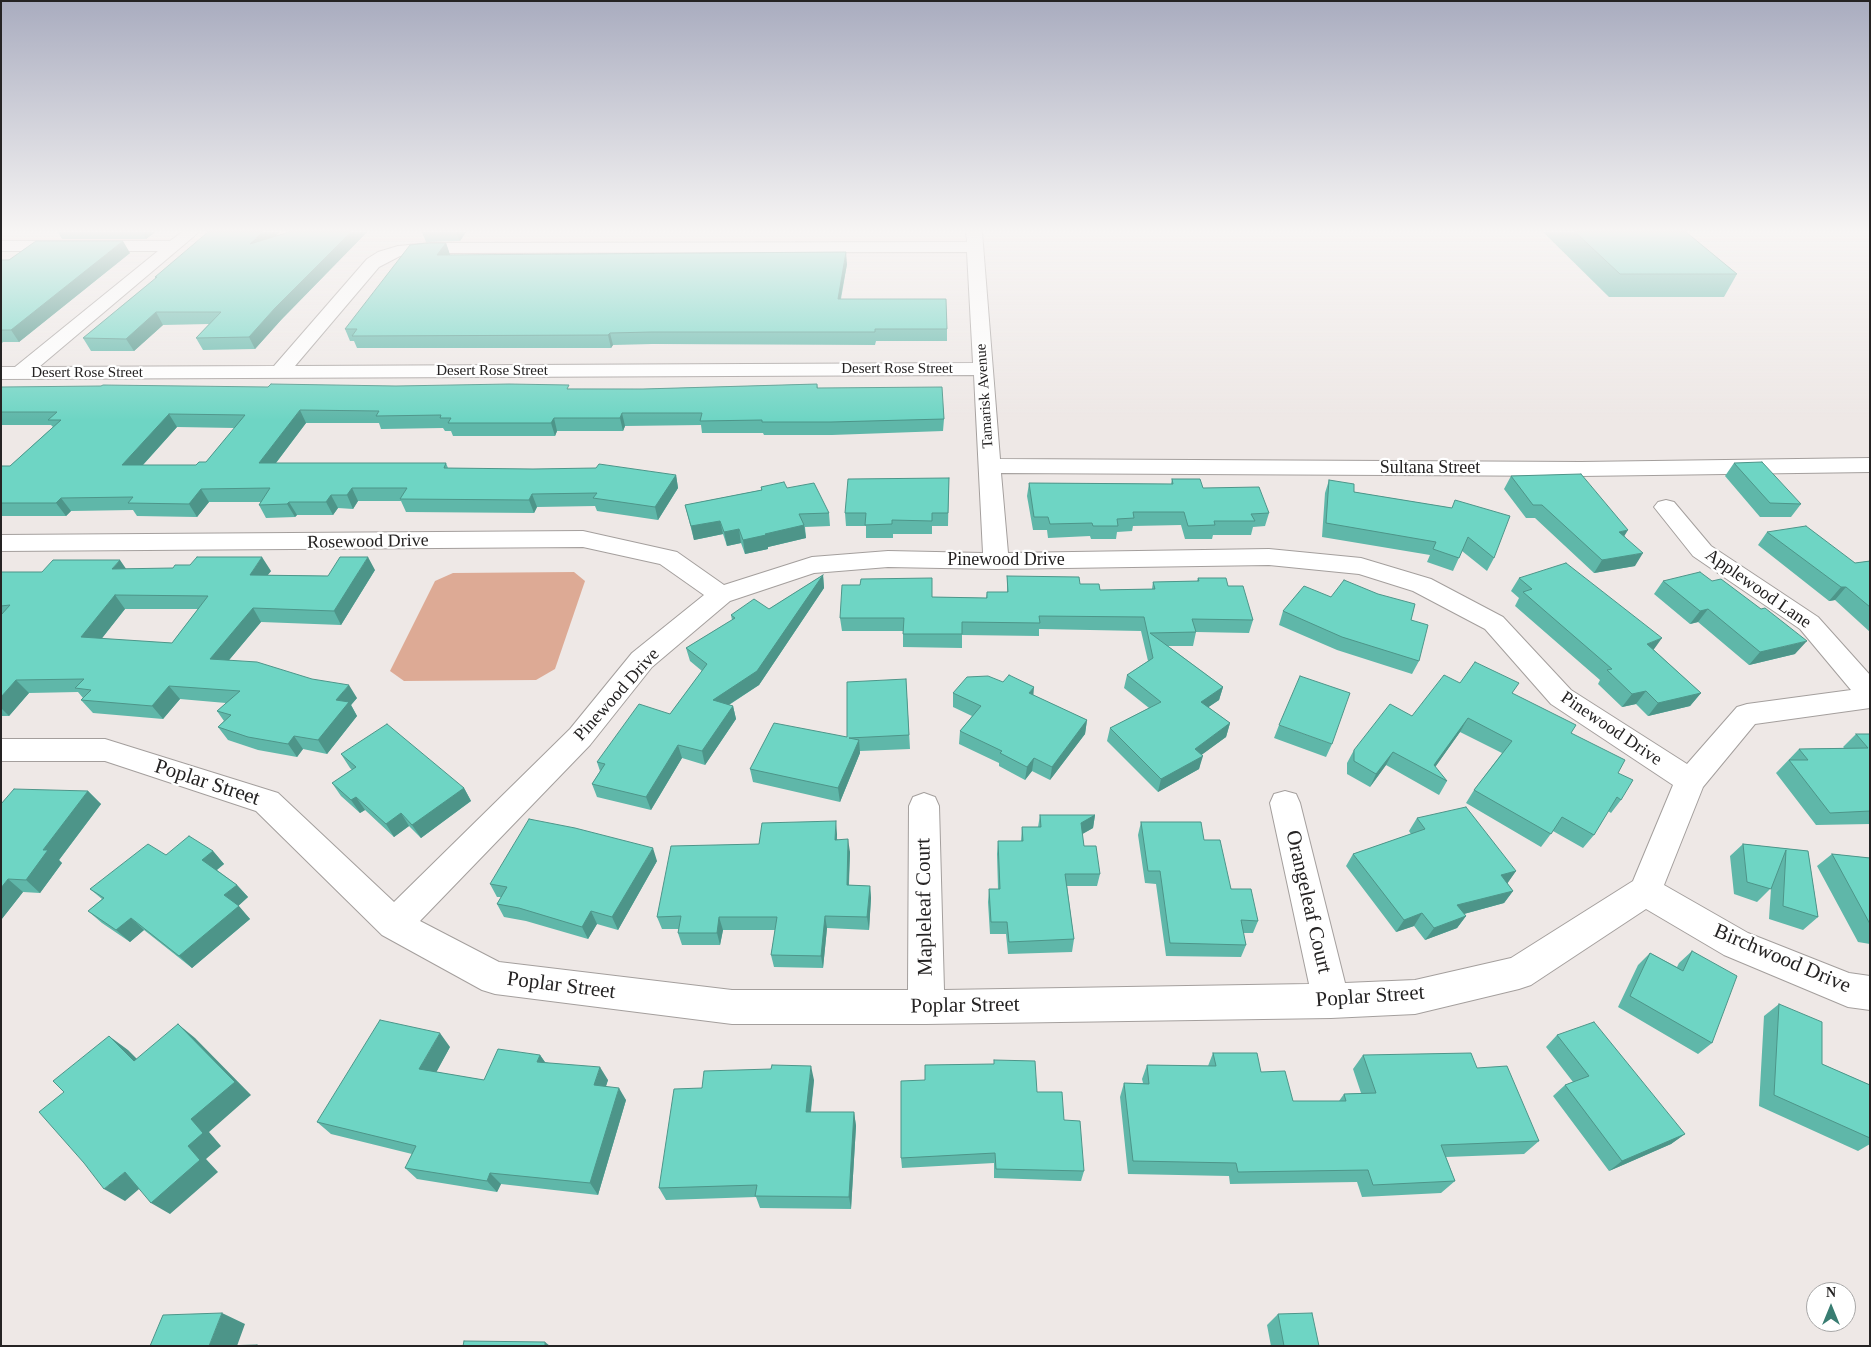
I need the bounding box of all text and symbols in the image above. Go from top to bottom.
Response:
street label: Tamarisk Avenue [972,343,998,449]
street label: Desert Rose Street [841,360,953,378]
street label: Desert Rose Street [436,362,548,380]
street label: Desert Rose Street [31,364,143,382]
street label: Sultana Street [1380,457,1480,479]
street label: Rosewood Drive [307,530,429,554]
street label: Applewood Lane [1701,544,1815,634]
street label: Pinewood Drive [947,549,1065,571]
street label: Pinewood Drive [570,644,664,746]
street label: Pinewood Drive [1556,687,1666,771]
street label: Poplar Street [151,754,263,812]
street label: Orangeleaf Court [1279,828,1337,976]
street label: Mapleleaf Court [911,838,939,976]
street label: Birchwood Drive [1710,919,1854,999]
street label: Poplar Street [505,967,617,1005]
street label: Poplar Street [1315,981,1425,1013]
street label: Poplar Street [910,992,1020,1020]
north arrow [1806,1282,1856,1332]
text: N [1826,1285,1836,1300]

